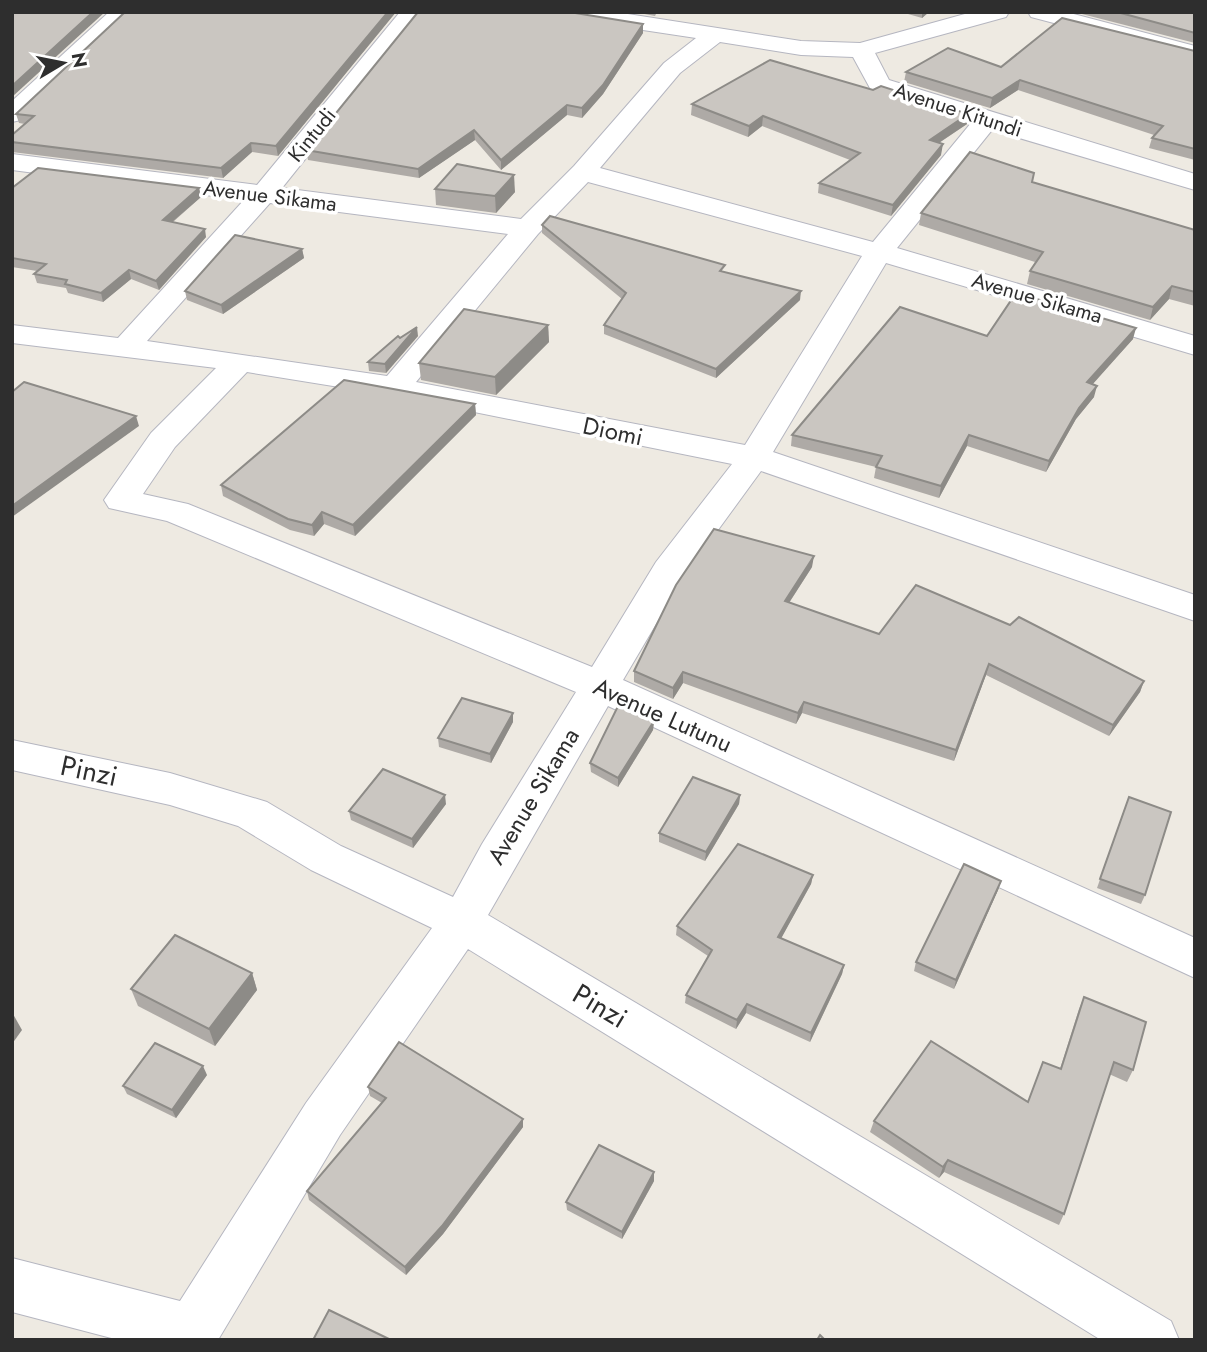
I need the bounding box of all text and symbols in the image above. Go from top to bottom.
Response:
north arrow [28,28,98,98]
text: N [65,50,94,70]
street label: Avenue Kitundi [890,75,1026,145]
street label: Kintudi [281,102,343,168]
street label: Avenue Sikama [201,173,339,219]
street label: Avenue Sikama [968,265,1106,331]
street label: Diomi [580,408,646,454]
street label: Avenue Lutunu [588,669,738,761]
street label: Avenue Sikama [478,721,588,871]
street label: Pinzi [57,745,121,797]
street label: Pinzi [565,974,635,1038]

